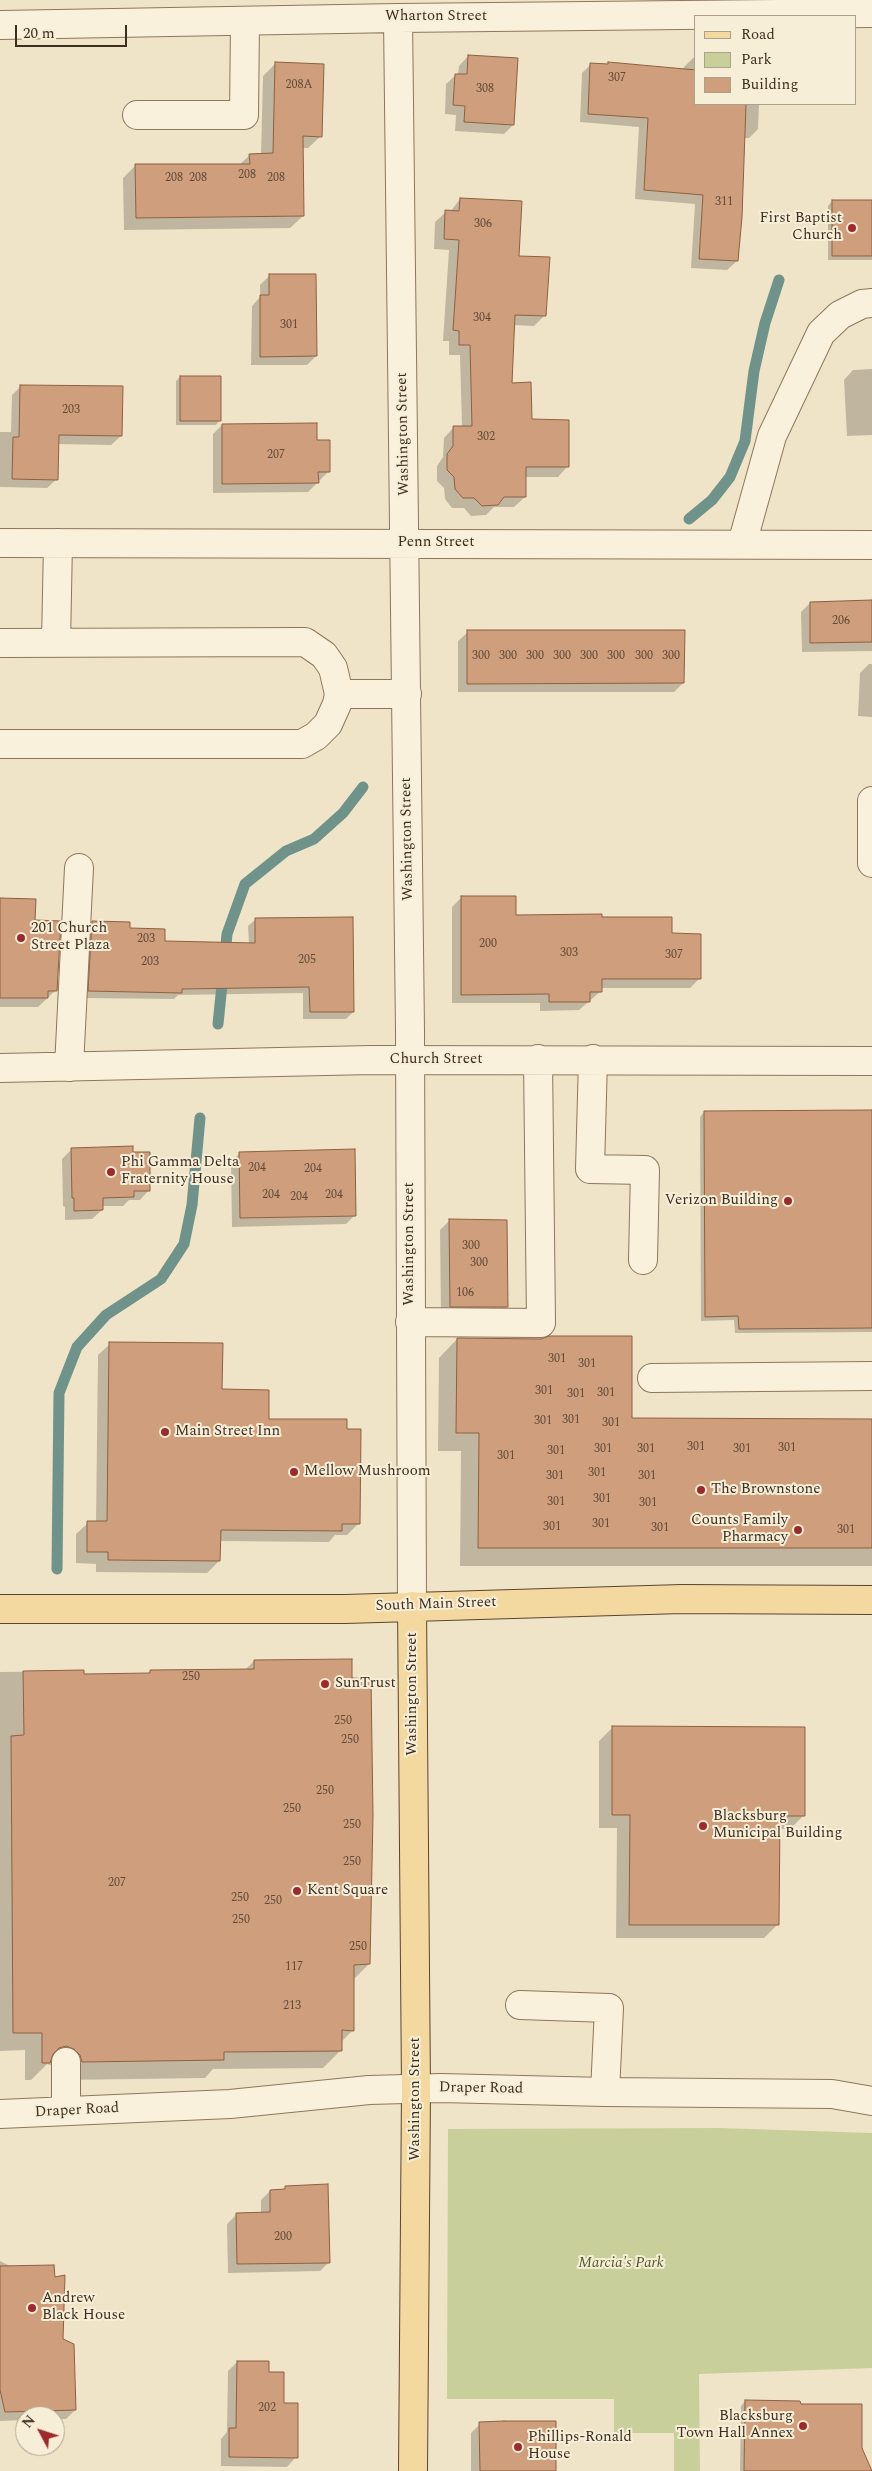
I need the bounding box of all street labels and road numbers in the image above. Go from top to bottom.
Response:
street label: Wharton Street [385,8,487,26]
street label: Washington Street [394,372,414,496]
street label: Penn Street [397,534,475,552]
street label: Washington Street [398,777,418,901]
street label: Church Street [389,1051,483,1069]
street label: Washington Street [401,1182,419,1306]
street label: South Main Street [375,1594,497,1616]
street label: Washington Street [404,1632,422,1756]
street label: Washington Street [407,2037,425,2161]
street label: Draper Road [439,2079,523,2099]
street label: Draper Road [34,2100,120,2122]

